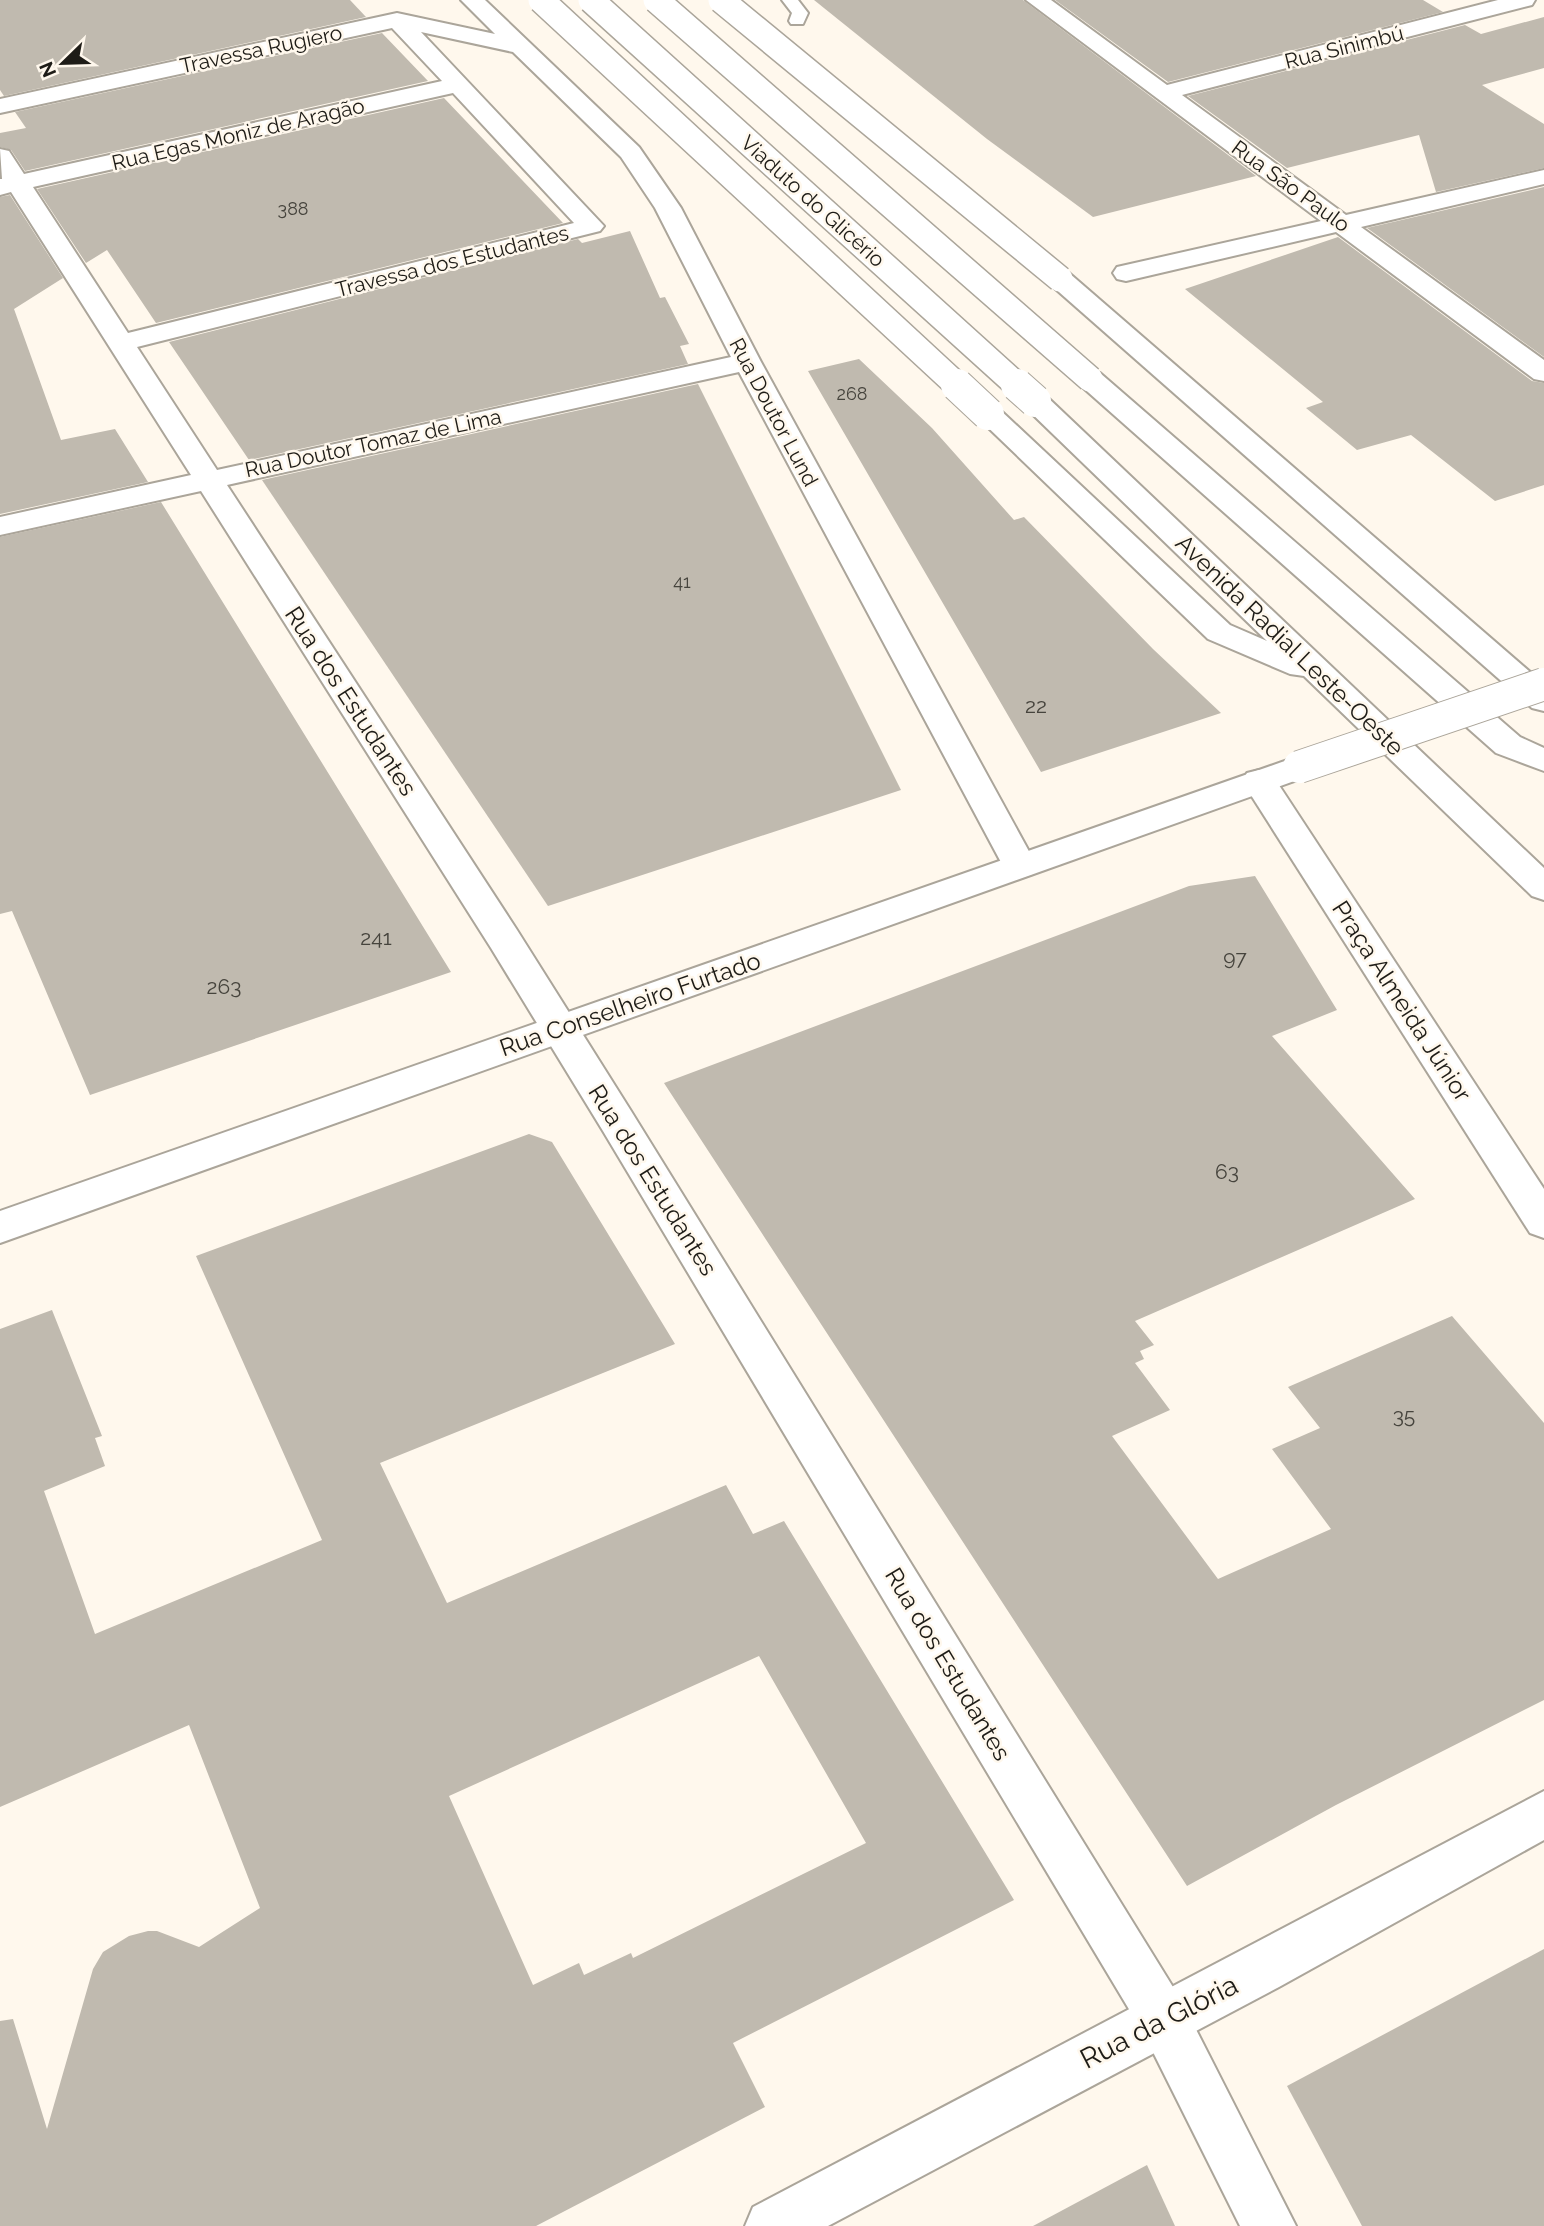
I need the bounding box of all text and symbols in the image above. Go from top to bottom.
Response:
street label: Travessa Rugiero [178,20,344,78]
street label: Rua Sinimbú [1282,20,1406,74]
north arrow [28,28,98,98]
text: N [34,59,60,81]
street label: Rua Egas Moniz de Aragão [109,93,367,175]
street label: Viaduto do Glicério [736,130,890,272]
street label: Rua São Paulo [1227,135,1355,237]
house number: 388 [278,198,308,219]
street label: Travessa dos Estudantes [333,220,571,302]
street label: Rua Doutor Lund [724,334,824,490]
house number: 268 [837,383,867,404]
street label: Rua Doutor Tomaz de Lima [243,404,503,482]
street label: Avenida Radial Leste-Oeste [1170,528,1410,762]
house number: 41 [673,571,691,592]
street label: Rua dos Estudantes [279,601,423,801]
house number: 22 [1025,693,1047,718]
street label: Praça Almeida Júnior [1326,895,1478,1107]
house number: 241 [360,925,392,950]
house number: 97 [1223,945,1247,970]
street label: Rua Conselheiro Furtado [496,946,764,1062]
house number: 263 [207,974,241,999]
street label: Rua dos Estudantes [582,1079,724,1281]
house number: 63 [1215,1159,1239,1184]
house number: 35 [1393,1403,1415,1428]
street label: Rua dos Estudantes [879,1562,1017,1766]
street label: Rua da Glória [1075,1968,1243,2076]

